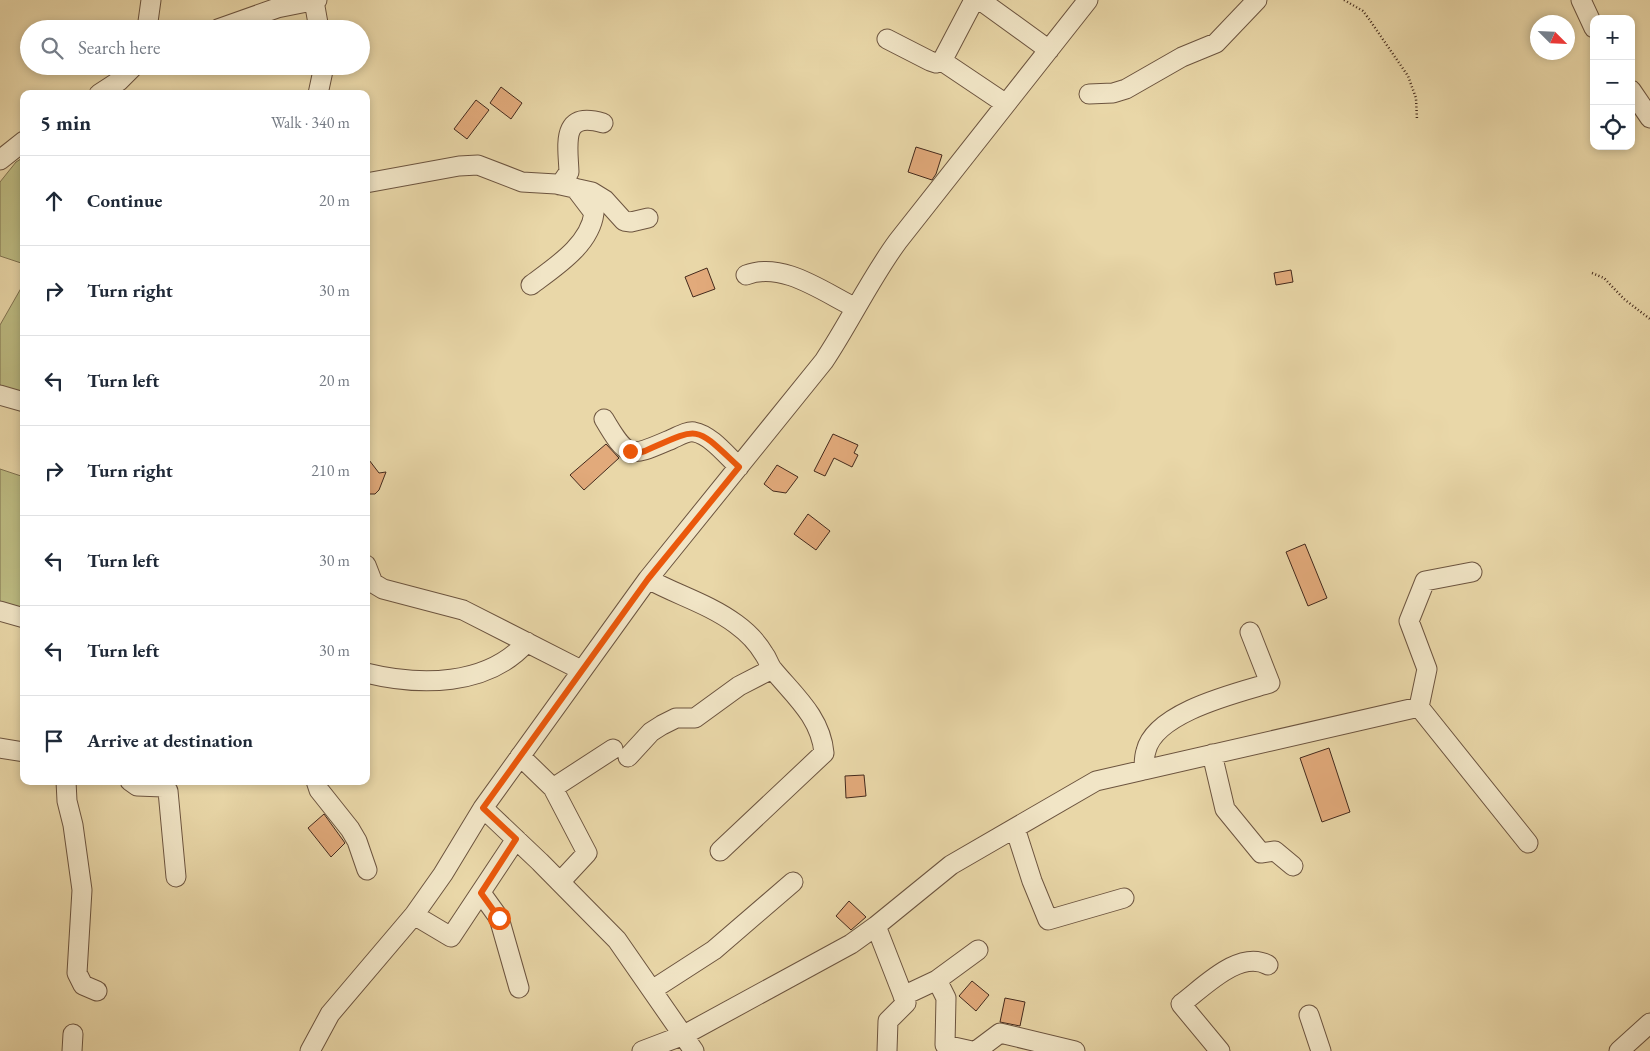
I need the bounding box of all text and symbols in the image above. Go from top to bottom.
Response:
north arrow [1530,15,1575,60]
map controls [1590,15,1635,150]
button: + [1590,15,1635,60]
search box [20,20,370,75]
icon: search [38,34,66,62]
text: Search here [78,35,160,60]
button: − [1590,60,1635,105]
button: locate [1590,105,1635,150]
text: 5 min [40,109,91,136]
text: Walk · 340 m [271,112,350,133]
icon: ahead [40,187,68,215]
text: Continue [87,188,162,213]
text: 20 m [319,190,350,211]
icon: right [40,277,68,305]
text: Turn right [87,278,173,303]
text: 30 m [319,280,350,301]
icon: left [40,367,68,395]
text: Turn left [87,368,159,393]
text: 20 m [319,370,350,391]
route end [619,440,642,463]
icon: right [40,457,68,485]
text: Turn right [87,458,173,483]
text: 210 m [311,460,350,481]
icon: left [40,547,68,575]
text: Turn left [87,548,159,573]
text: 30 m [319,550,350,571]
icon: left [40,637,68,665]
text: Turn left [87,638,159,663]
text: 30 m [319,640,350,661]
icon: arrive [40,727,68,755]
text: Arrive at destination [87,728,253,753]
route start [488,907,511,930]

